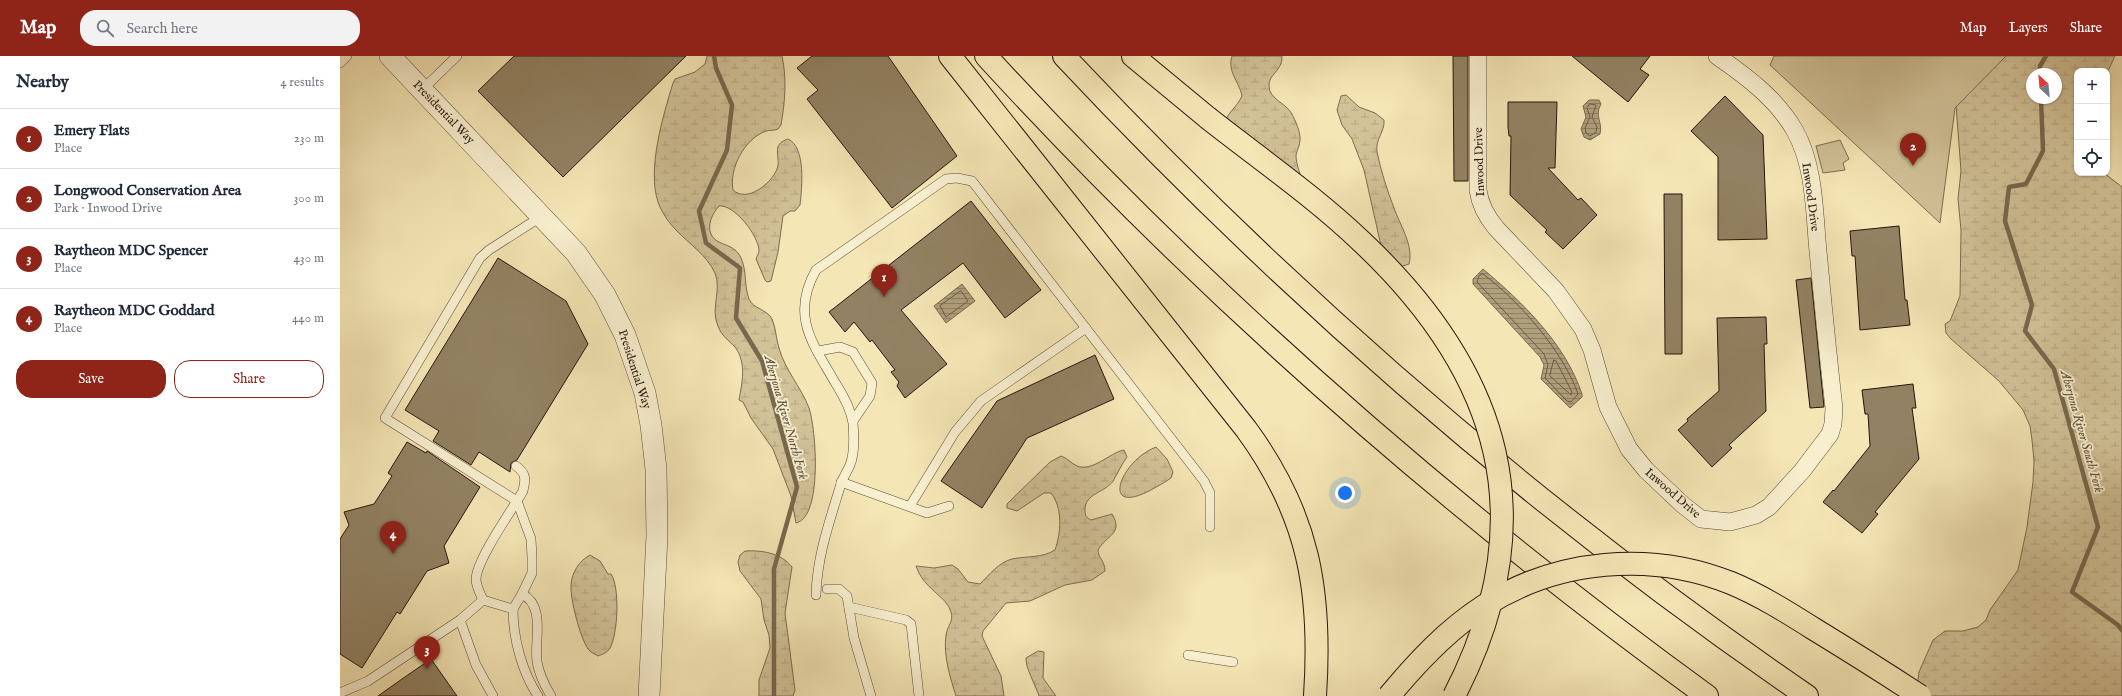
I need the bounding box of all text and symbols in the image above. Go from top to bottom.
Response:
search box [80,10,360,46]
text: Map [20,16,56,40]
icon: search [94,17,116,39]
text: Search here [126,19,198,38]
text: Map [1960,19,1987,37]
text: Layers [2009,19,2048,37]
text: Share [2070,19,2102,37]
north arrow [2026,68,2062,104]
map controls [2074,68,2110,176]
button: + [2074,68,2110,104]
text: Nearby [16,72,69,93]
text: 4 results [280,74,324,91]
street label: Presidential Way [410,77,478,147]
button: − [2074,104,2110,140]
text: Emery Flats [54,121,130,140]
street label: Inwood Drive [1471,127,1488,197]
text: 1 [27,130,31,147]
text: 230 m [294,130,324,147]
pin: 2 [1900,133,1926,166]
text: Place [54,140,82,157]
button: locate [2074,140,2110,176]
street label: Inwood Drive [1798,162,1823,233]
text: Longwood Conservation Area [54,181,241,200]
text: 2 [26,190,32,207]
text: 300 m [293,190,324,207]
text: Park · Inwood Drive [54,200,162,217]
text: Raytheon MDC Spencer [54,241,208,260]
text: 3 [27,250,31,267]
text: 430 m [294,250,324,267]
text: Place [54,260,82,277]
pin: 1 [871,264,897,297]
text: Raytheon MDC Goddard [54,301,214,320]
text: 4 [26,310,32,327]
text: 440 m [292,310,324,327]
text: Place [54,320,82,337]
street label: Presidential Way [615,328,654,411]
water label: Aberjona River North Fork [759,351,812,482]
button: Save [16,360,166,398]
button: Share [174,360,324,398]
water label: Aberjona River South Fork [2055,366,2107,495]
street label: Inwood Drive [1642,465,1704,522]
your location [1335,483,1355,503]
pin: 4 [380,521,406,554]
pin: 3 [414,636,440,669]

